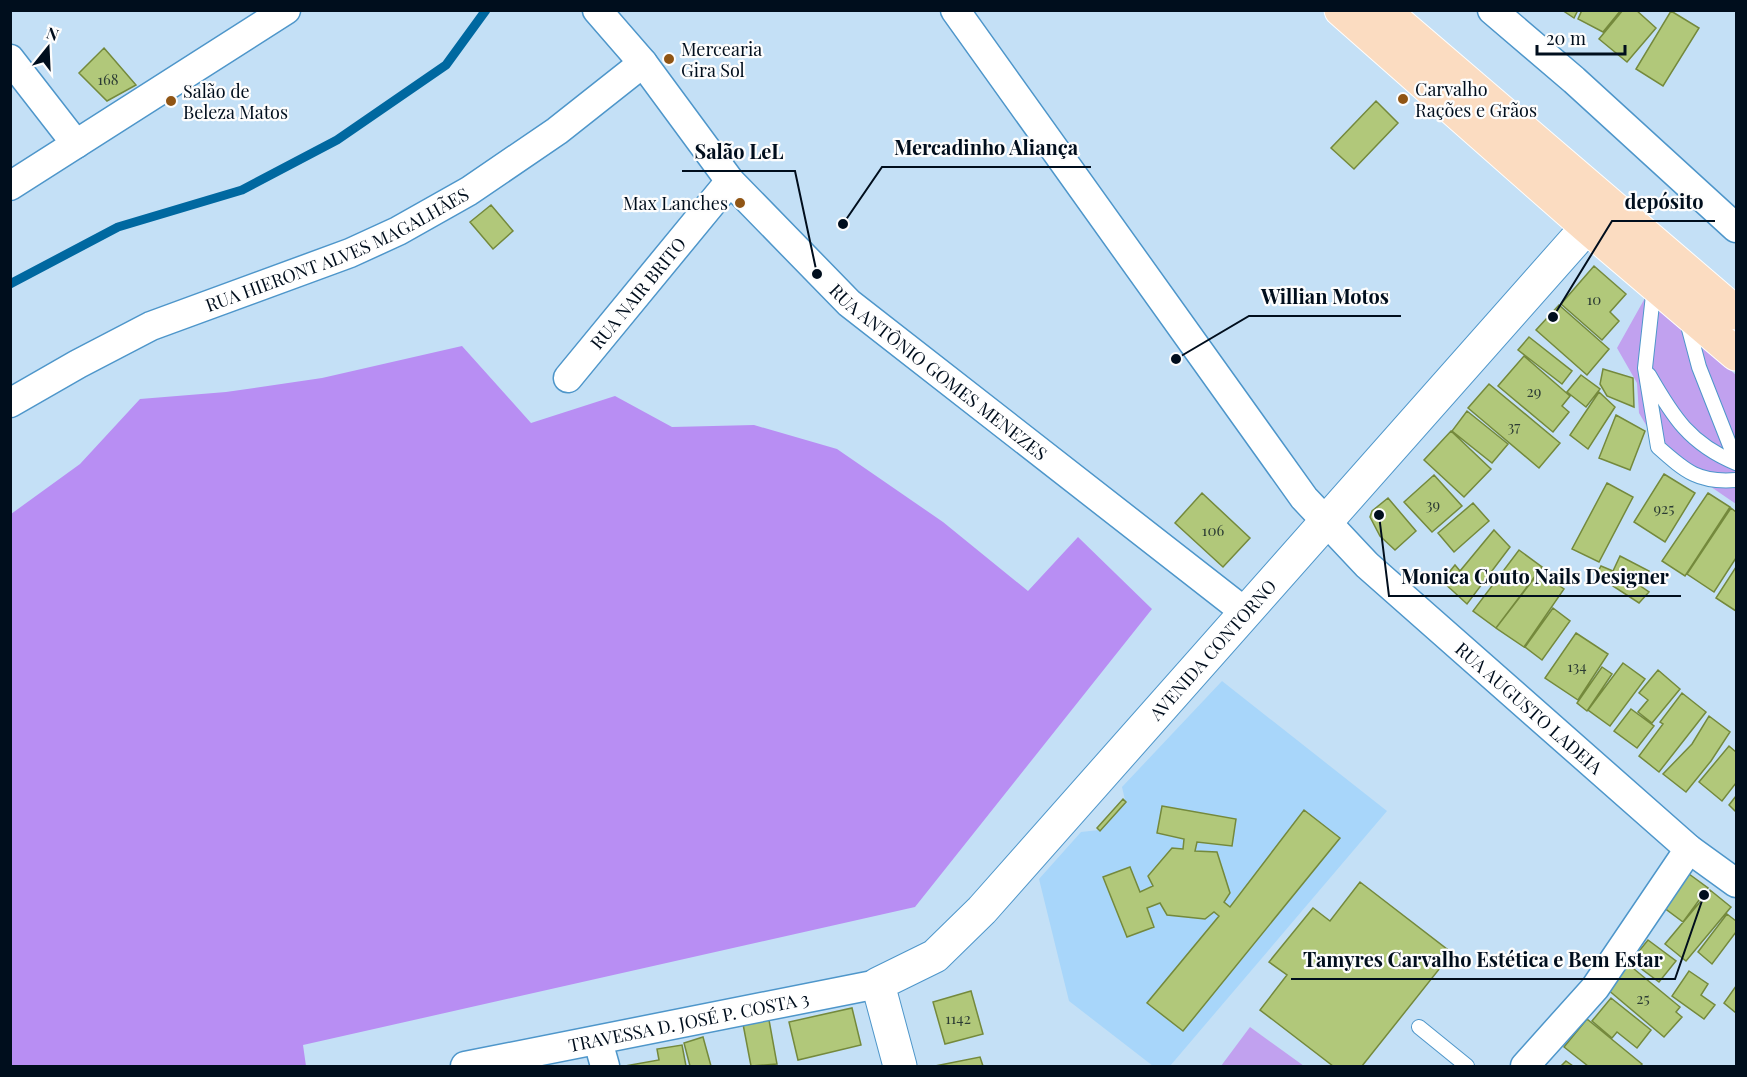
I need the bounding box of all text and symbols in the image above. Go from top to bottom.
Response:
north arrow [18,18,78,78]
scale bar [1537,18,1626,56]
text: N [44,21,62,45]
text: 20 m [1546,26,1586,50]
place label: Mercearia Gira Sol [681,37,762,82]
marker: Mercearia Gira Sol [662,52,676,66]
house number: 168 [97,69,119,89]
place label: Carvalho Rações e Grãos [1415,77,1537,122]
place label: Salão de Beleza Matos [183,79,288,124]
marker: Carvalho Rações e Grãos [1396,92,1410,106]
marker: Salão de Beleza Matos [164,94,178,108]
callout: Mercadinho Aliança [882,129,1091,167]
callout: Salão LeL [682,133,795,171]
text: Mercadinho Aliança [894,133,1079,160]
text: Salão LeL [695,137,783,164]
street label: RUA HIERONT ALVES MAGALHÃES [202,182,473,317]
callout: depósito [1612,183,1715,221]
text: depósito [1624,187,1704,214]
place label: Max Lanches [623,191,728,215]
marker: Max Lanches [733,196,747,210]
street label: RUA NAIR BRITO [585,232,691,354]
street label: RUA ANTÔNIO GOMES MENEZES [824,278,1052,465]
callout: Willian Motos [1249,278,1401,316]
text: Willian Motos [1260,282,1389,309]
house number: 10 [1587,289,1601,309]
house number: 29 [1527,381,1541,401]
house number: 37 [1508,416,1520,436]
house number: 39 [1426,494,1440,514]
house number: 925 [1653,498,1675,518]
house number: 106 [1202,520,1224,540]
callout: Monica Couto Nails Designer [1389,558,1681,596]
text: Monica Couto Nails Designer [1401,562,1670,589]
street label: AVENIDA CONTORNO [1143,574,1281,726]
street label: RUA AUGUSTO LADEIA [1450,637,1608,780]
house number: 134 [1567,656,1587,676]
callout: Tamyres Carvalho Estética e Bem Estar [1291,941,1675,979]
text: Tamyres Carvalho Estética e Bem Estar [1303,945,1664,972]
street label: TRAVESSA D. JOSÉ P. COSTA 3 [566,986,811,1057]
house number: 25 [1636,988,1650,1008]
house number: 1142 [945,1008,971,1028]

